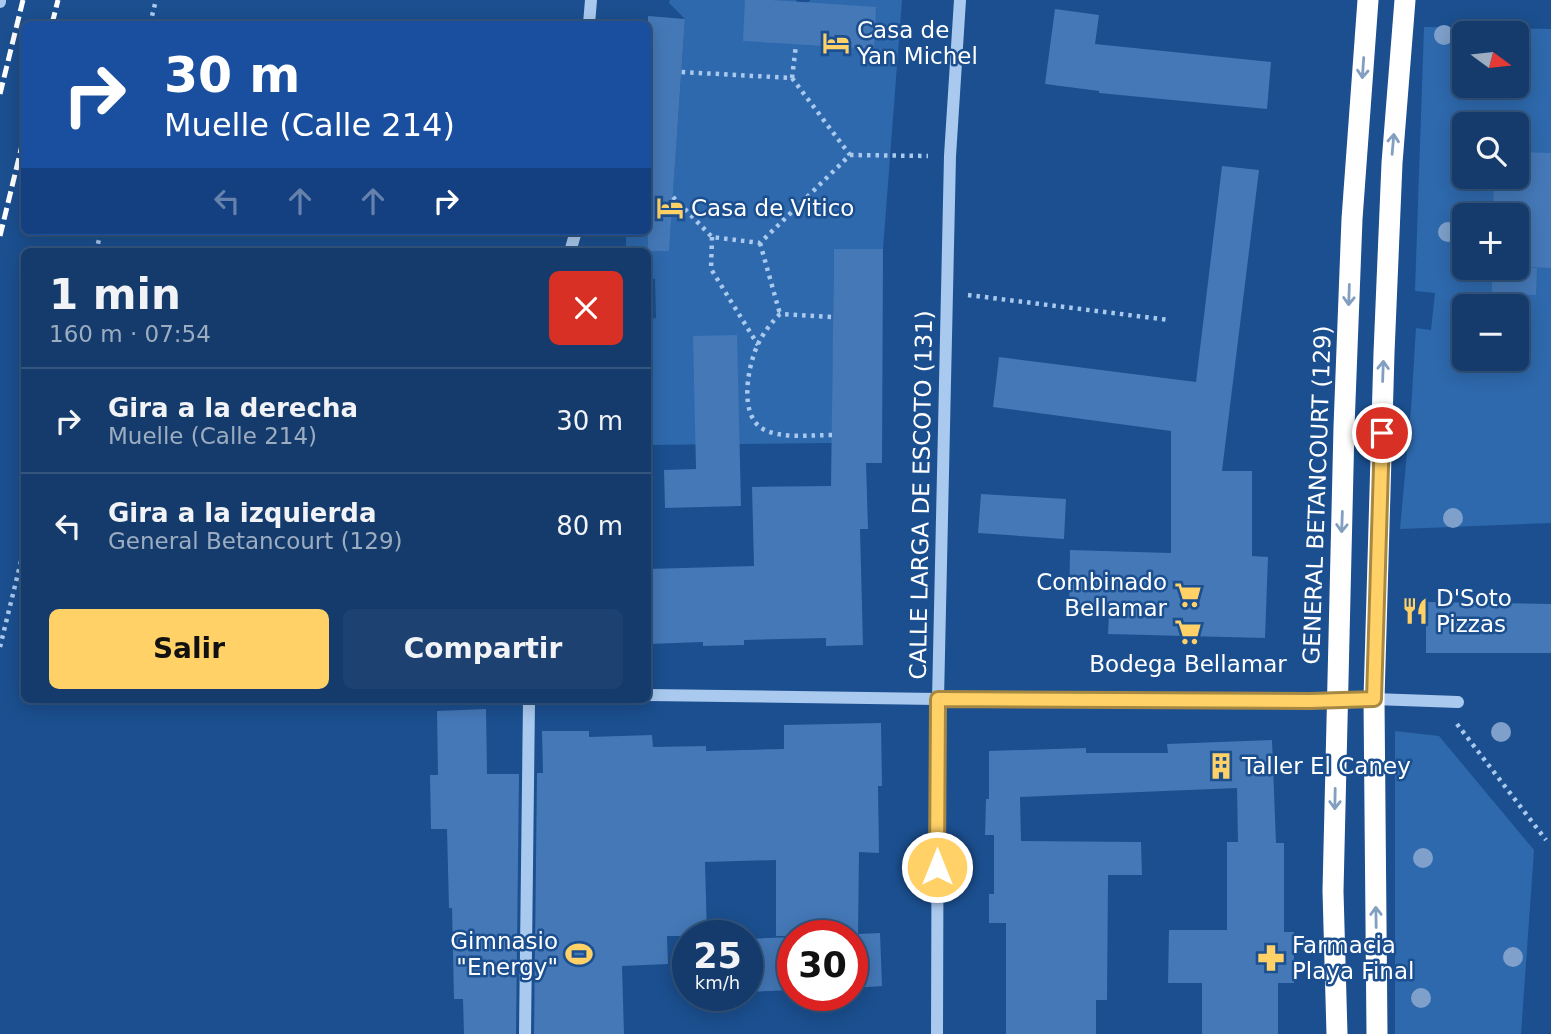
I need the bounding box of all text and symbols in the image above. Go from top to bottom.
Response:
place label: Casa de Yan Michel [856,17,978,69]
north arrow [1452,21,1530,98]
map controls [1452,21,1529,371]
hotel icon: Casa de Yan Michel [821,28,851,58]
text: 30 m [164,47,300,104]
icon: right [49,49,140,140]
one-way arrow [1356,56,1369,79]
text: Muelle (Calle 214) [164,106,455,144]
button: search [1452,112,1529,189]
one-way arrow [1387,133,1400,155]
icon: left [208,182,246,220]
icon: ahead [281,182,319,220]
icon: ahead [354,182,392,220]
icon: right [427,182,465,220]
hotel icon: Casa de Vitico [655,193,685,223]
place label: Casa de Vitico [691,195,854,221]
button: + [1452,203,1529,280]
text: 1 min [49,270,181,319]
button: close [549,271,623,345]
one-way arrow [1343,283,1356,306]
button: − [1452,294,1529,371]
street label: CALLE LARGA DE ESCOTO (131) [905,310,937,680]
text: 160 m · 07:54 [49,321,211,347]
street label: GENERAL BETANCOURT (129) [1298,325,1336,665]
one-way arrow [1377,360,1390,383]
text: Gira a la derecha [108,393,358,423]
icon: right [49,402,87,440]
pin [1352,403,1412,463]
text: 30 m [556,406,623,436]
icon: arrive [1363,414,1401,452]
text: Muelle (Calle 214) [108,423,317,449]
text: Gira a la izquierda [108,498,376,528]
icon: left [49,507,87,545]
text: 80 m [556,511,623,541]
one-way arrow [1335,511,1348,534]
text: General Betancourt (129) [108,528,403,554]
place label: Combinado Bellamar [1036,569,1168,621]
supermarket icon: Combinado Bellamar [1173,580,1203,610]
place label: D'Soto Pizzas [1436,585,1512,637]
restaurant icon: D'Soto Pizzas [1400,596,1430,626]
button: Salir [49,609,329,689]
button: Compartir [343,609,623,689]
supermarket icon: Bodega Bellamar [1173,617,1203,647]
place label: Bodega Bellamar [1089,651,1287,677]
building icon: Taller El Caney [1206,751,1236,781]
place label: Taller El Caney [1241,753,1411,779]
one-way arrow [1328,787,1342,810]
position arrow [900,830,974,904]
one-way arrow [1369,906,1383,929]
speed limit sign: 30 [777,920,868,1011]
place label: Gimnasio "Energy" [450,928,558,980]
place label: Farmacia Playa Final [1292,932,1414,984]
text: 25 [693,936,742,976]
sports icon: Gimnasio "Energy" [564,939,594,969]
pharmacy icon: Farmacia Playa Final [1256,943,1286,973]
text: km/h [695,972,740,993]

